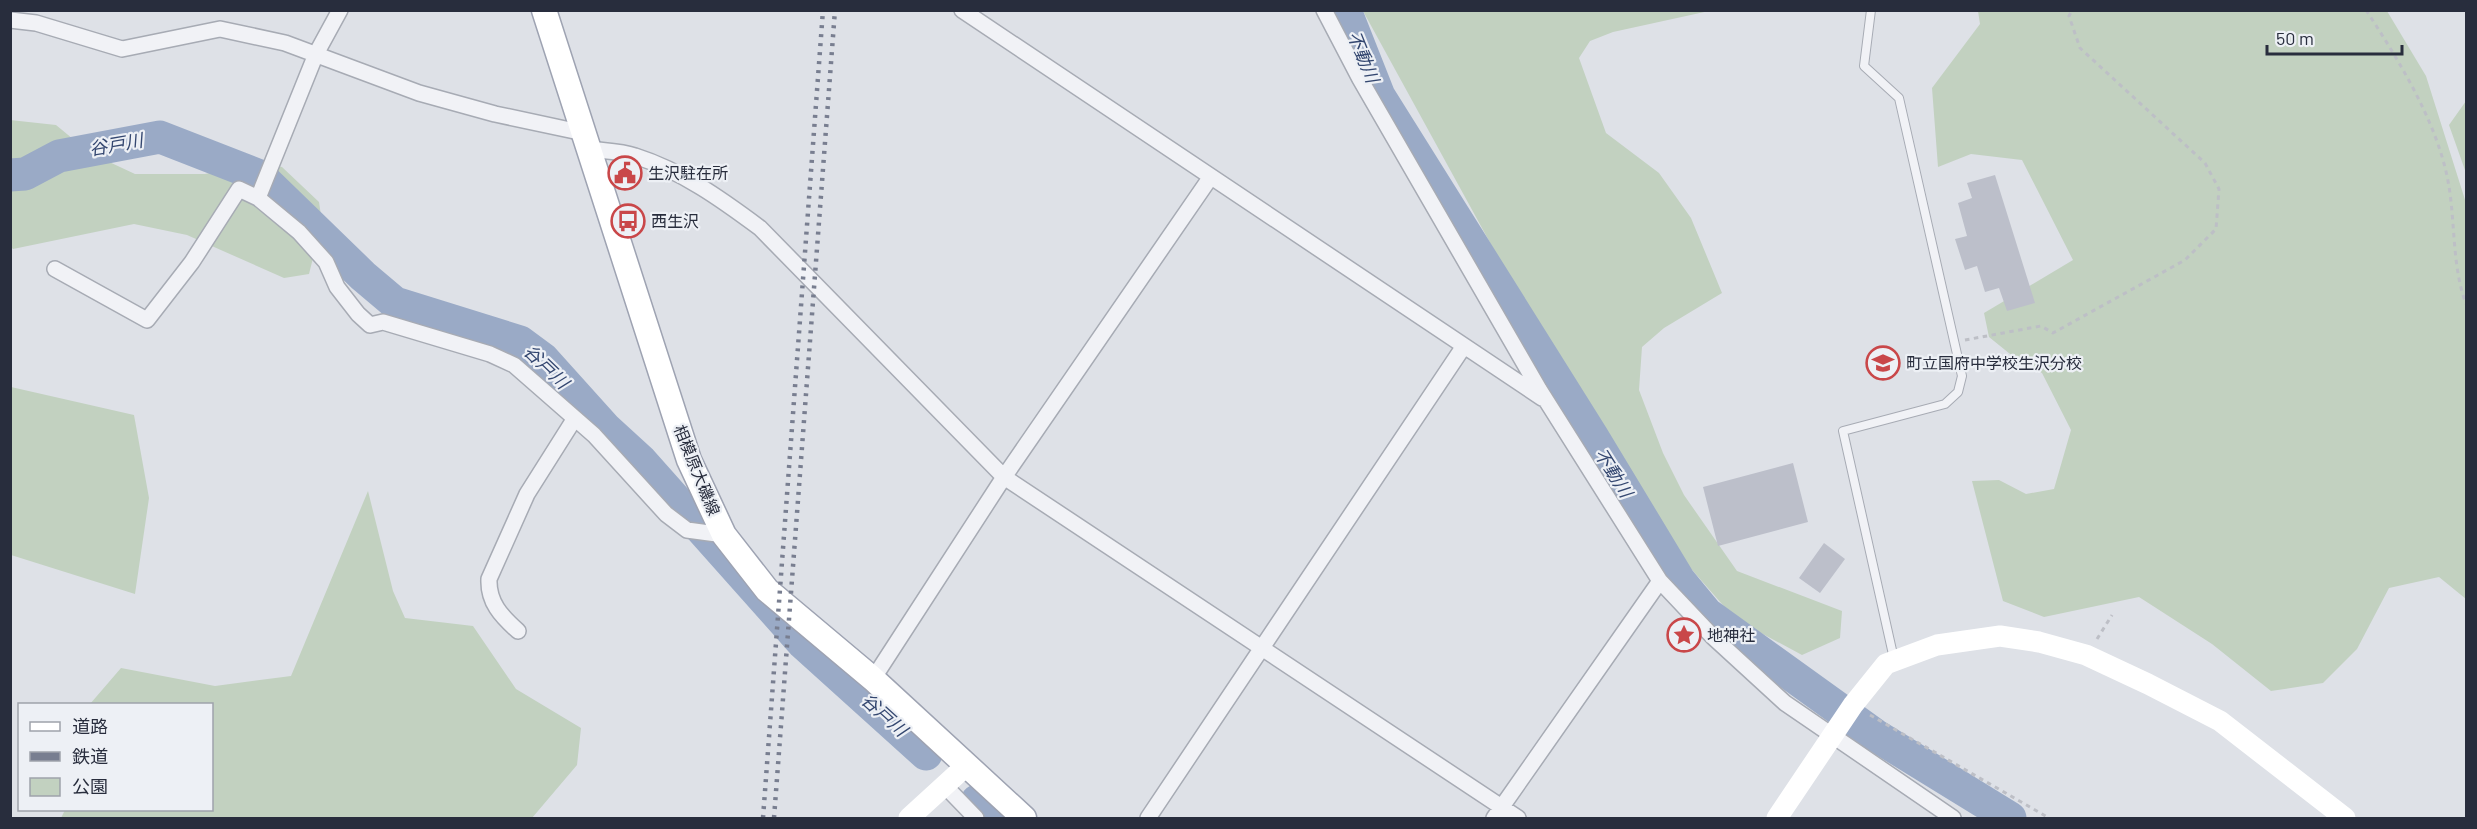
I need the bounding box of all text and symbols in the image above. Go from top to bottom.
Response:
scale bar [2267,18,2402,56]
water label: 不動川 [1344,27,1385,88]
text: 50 m [2276,27,2314,49]
water label: 谷戸川 [87,128,146,160]
public building icon: 生沢駐在所 [607,155,643,191]
place label: 生沢駐在所 [648,163,728,182]
bus stop icon: 西生沢 [610,203,646,239]
place label: 西生沢 [651,211,699,230]
water label: 谷戸川 [520,340,575,394]
school or university icon: 町立国府中学校生沢分校 [1865,345,1901,381]
place label: 町立国府中学校生沢分校 [1906,353,2082,372]
street label: 相模原大磯線 [671,422,724,518]
water label: 不動川 [1590,444,1639,503]
place icon: 地神社 [1666,617,1702,653]
place label: 地神社 [1707,625,1755,644]
water label: 谷戸川 [857,688,914,742]
legend [18,703,213,811]
text: 道路 [72,715,108,737]
text: 鉄道 [72,745,108,767]
text: 公園 [72,775,108,797]

